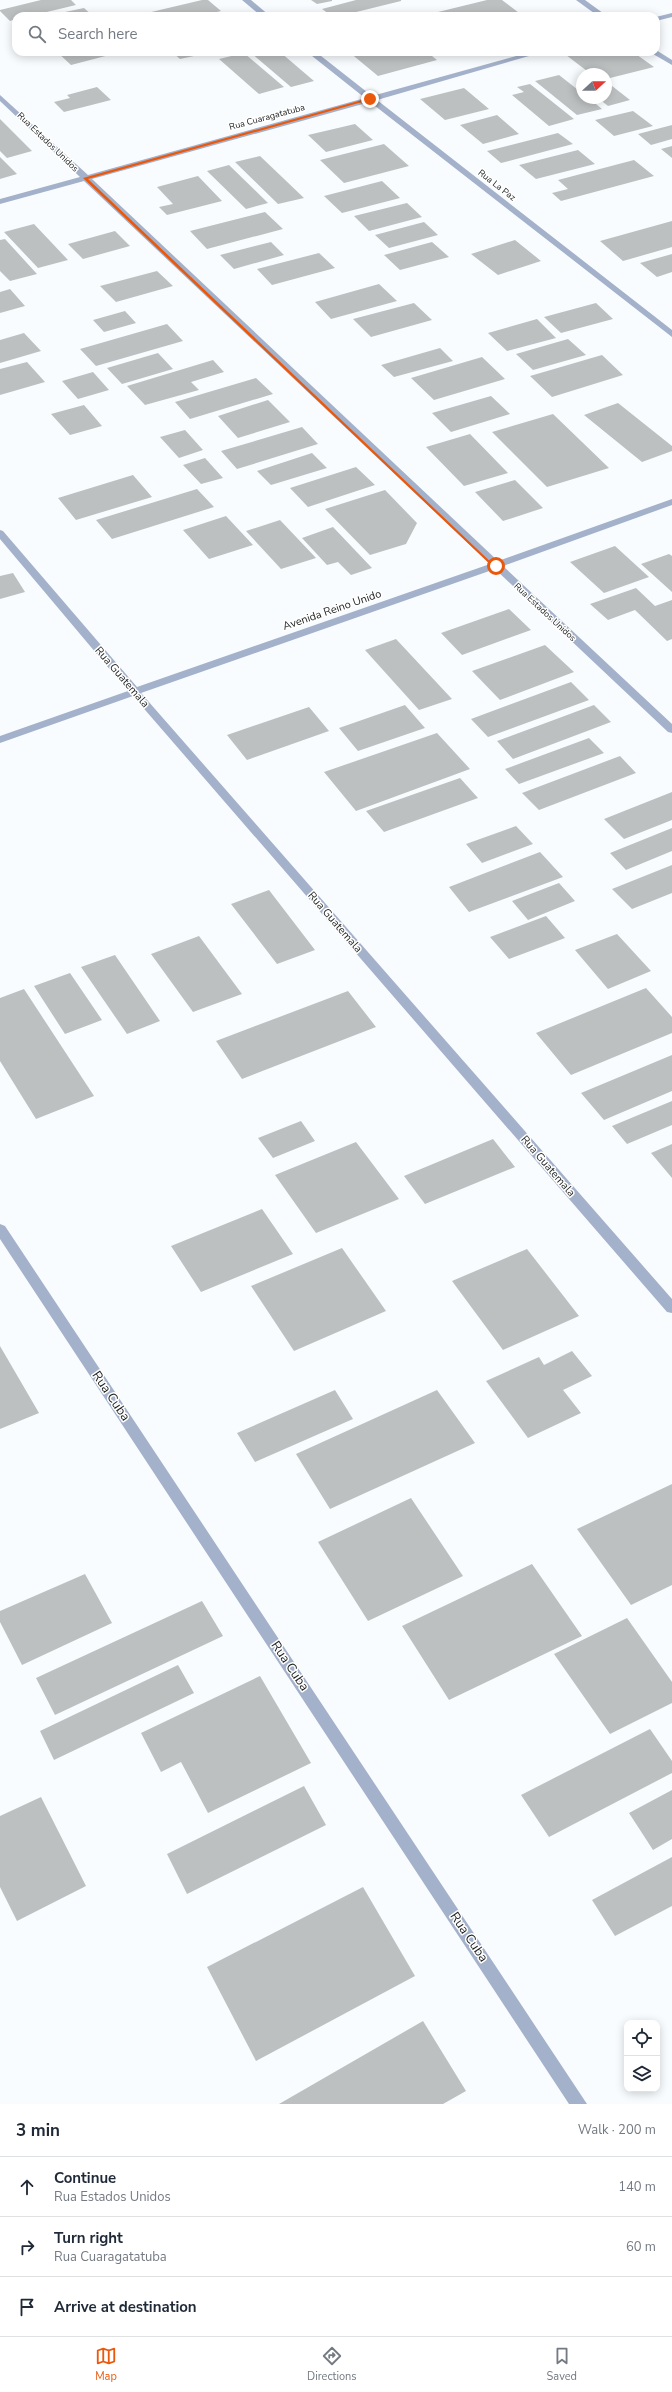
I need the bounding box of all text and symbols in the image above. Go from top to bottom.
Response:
search box [12,12,660,56]
icon: search [26,23,48,45]
text: Search here [58,24,138,44]
north arrow [576,68,612,104]
route end [361,90,379,108]
street label: Rua Cuaragatatuba [228,101,306,133]
street label: Rua Estados Unidos [15,110,81,174]
street label: Rua La Paz [476,167,518,203]
route start [487,557,505,575]
street label: Rua Estados Unidos [511,580,579,644]
street label: Avenida Reino Unido [281,586,383,634]
street label: Rua Guatemala [91,643,153,711]
street label: Rua Guatemala [304,888,366,956]
street label: Rua Guatemala [517,1132,579,1200]
street label: Rua Cuba [88,1368,134,1424]
street label: Rua Cuba [267,1638,313,1694]
street label: Rua Cuba [446,1909,492,1965]
map controls [624,2020,660,2092]
button: locate [624,2020,660,2056]
button: layers [624,2056,660,2092]
text: 3 min [16,2119,60,2142]
text: Walk · 200 m [578,2121,656,2139]
text: Continue [54,2168,116,2188]
icon: ahead [16,2176,38,2198]
text: 140 m [618,2178,656,2196]
text: Rua Estados Unidos [54,2188,171,2206]
text: Turn right [54,2228,123,2248]
icon: right [16,2236,38,2258]
text: 60 m [626,2238,656,2256]
text: Rua Cuaragatatuba [54,2248,167,2266]
icon: arrive [16,2296,38,2318]
text: Arrive at destination [54,2297,197,2317]
tab: Map [95,2345,117,2384]
tab: Directions [307,2345,357,2384]
tab: Saved [547,2345,577,2384]

